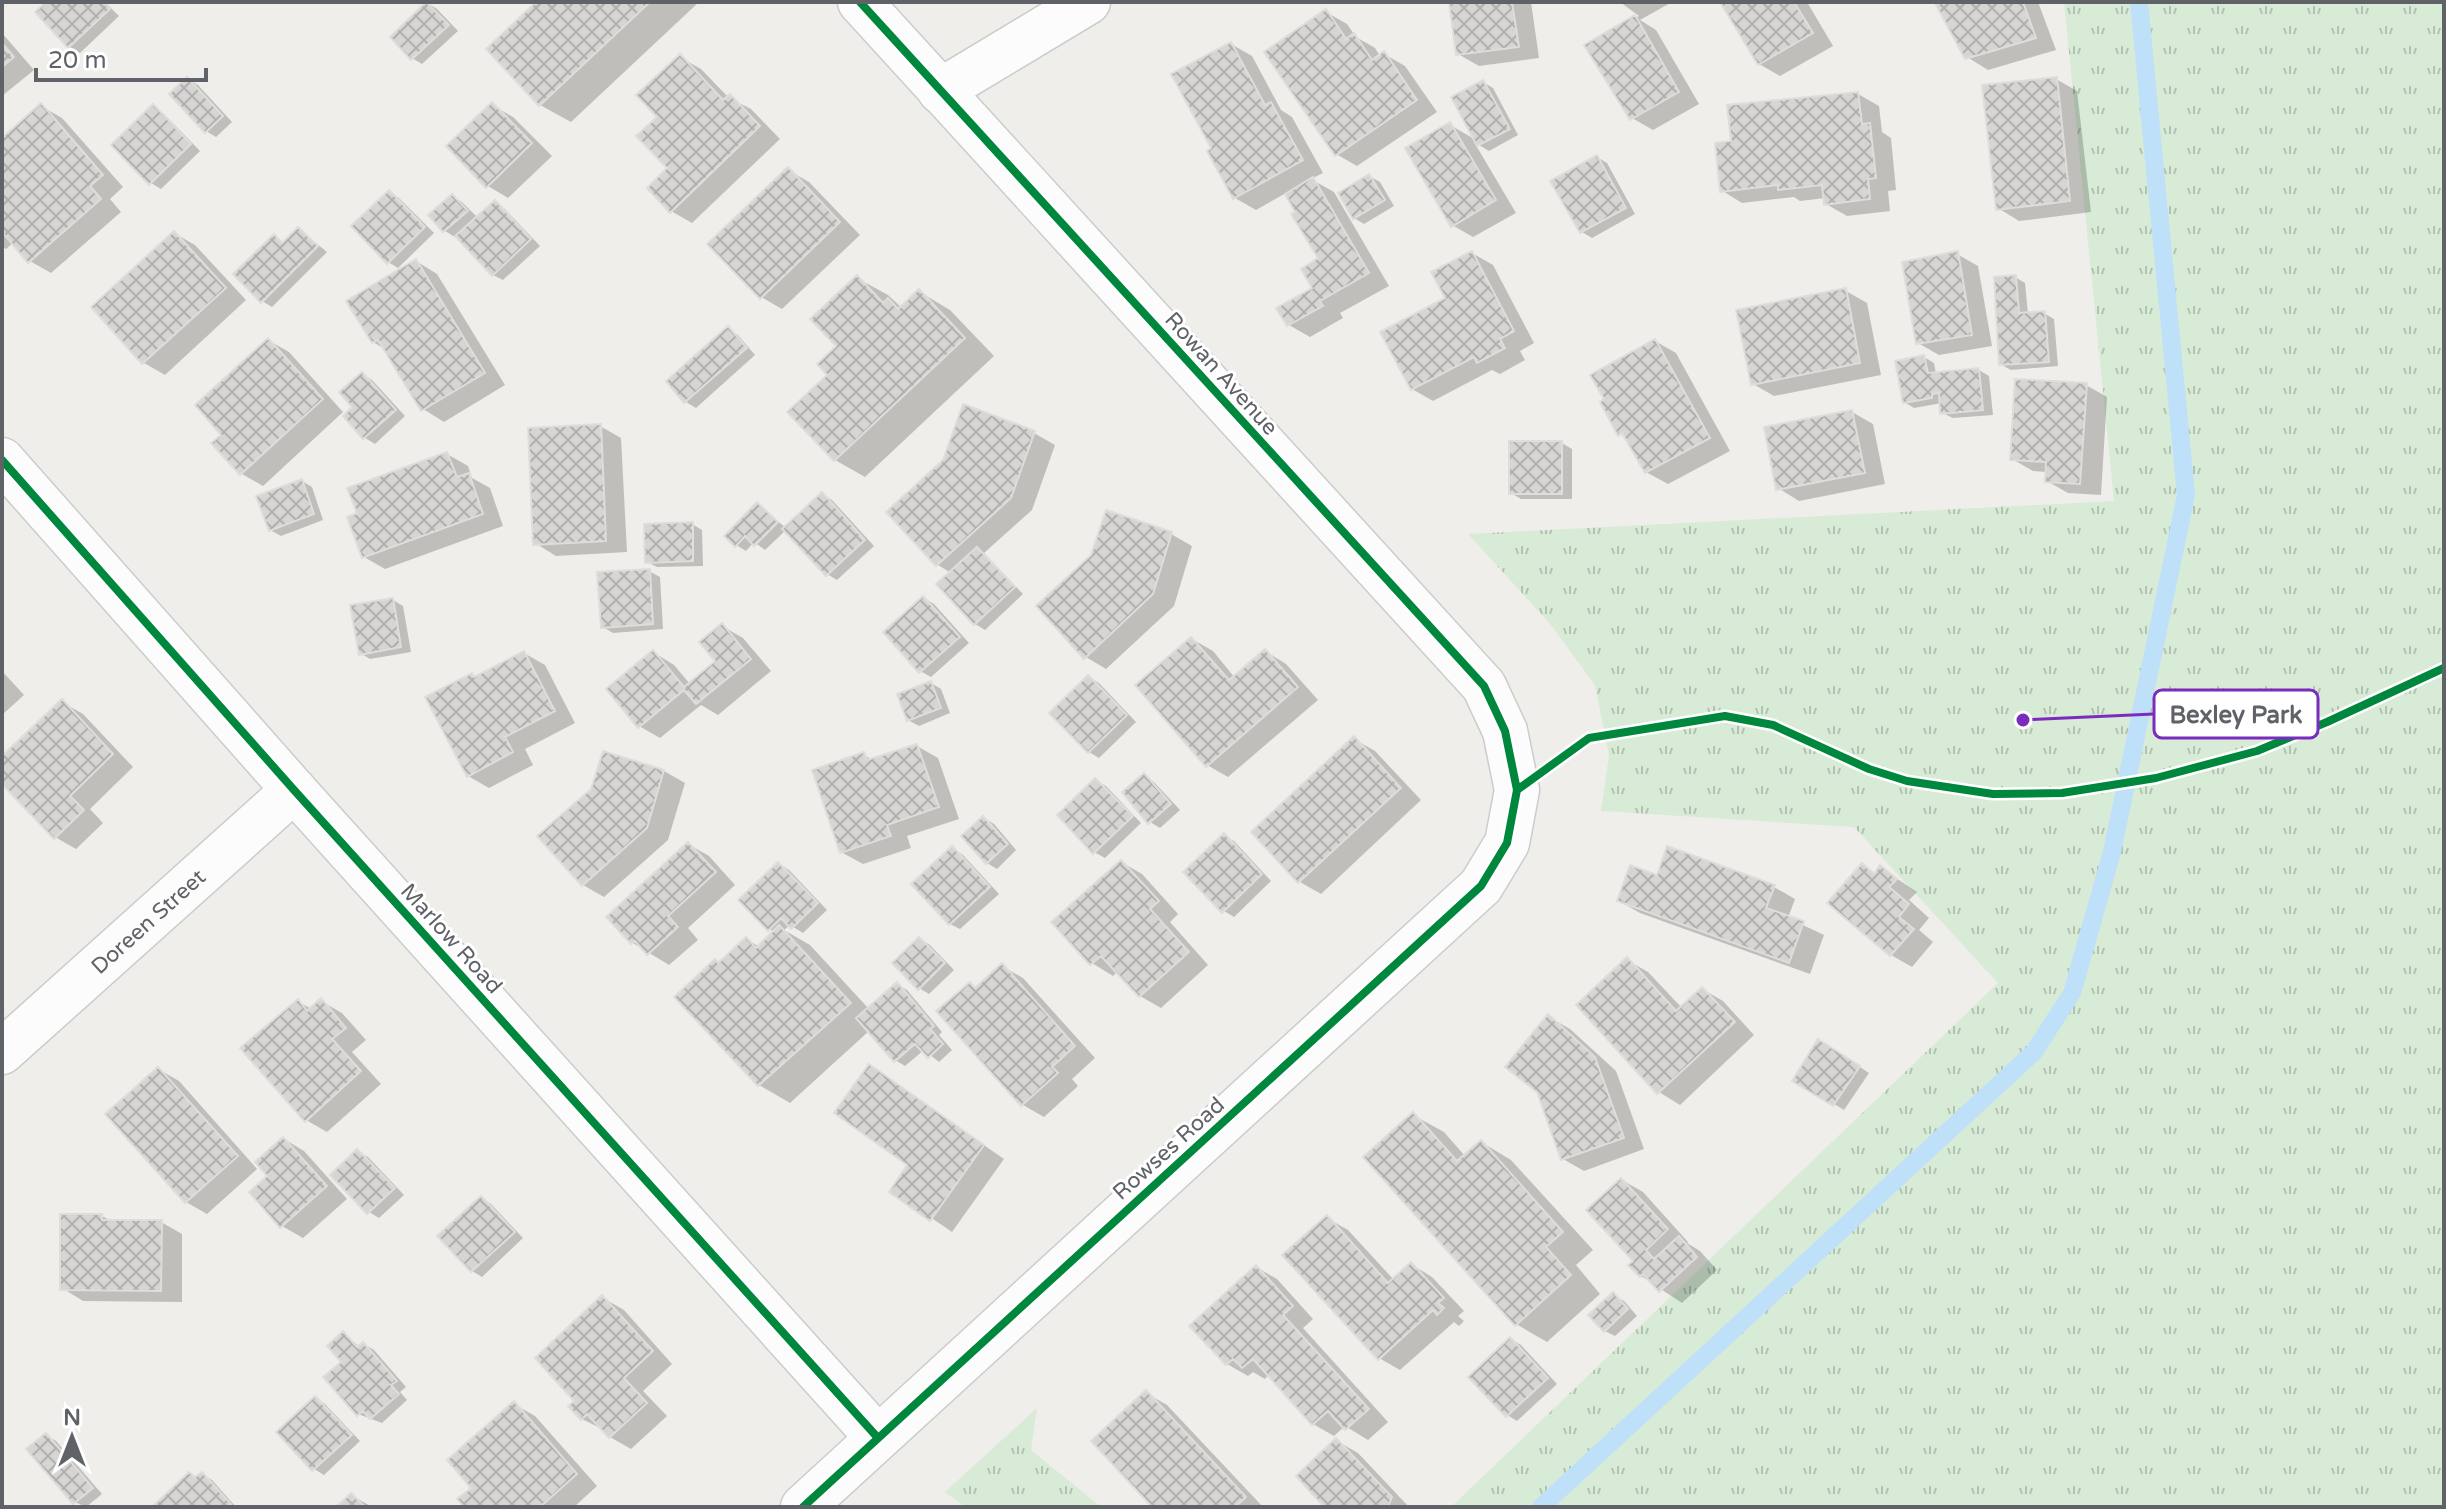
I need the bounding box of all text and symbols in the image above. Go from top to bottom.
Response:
scale bar [36,32,206,82]
text: 20 m [48,46,106,75]
street label: Rowan Avenue [1159,307,1283,440]
callout: Bexley Park [2154,690,2318,738]
text: Bexley Park [2170,701,2302,730]
street label: Doreen Street [86,864,211,980]
street label: Marlow Road [395,878,507,999]
street label: Rowses Road [1108,1092,1230,1206]
north arrow [32,1397,112,1477]
text: N [63,1405,81,1431]

